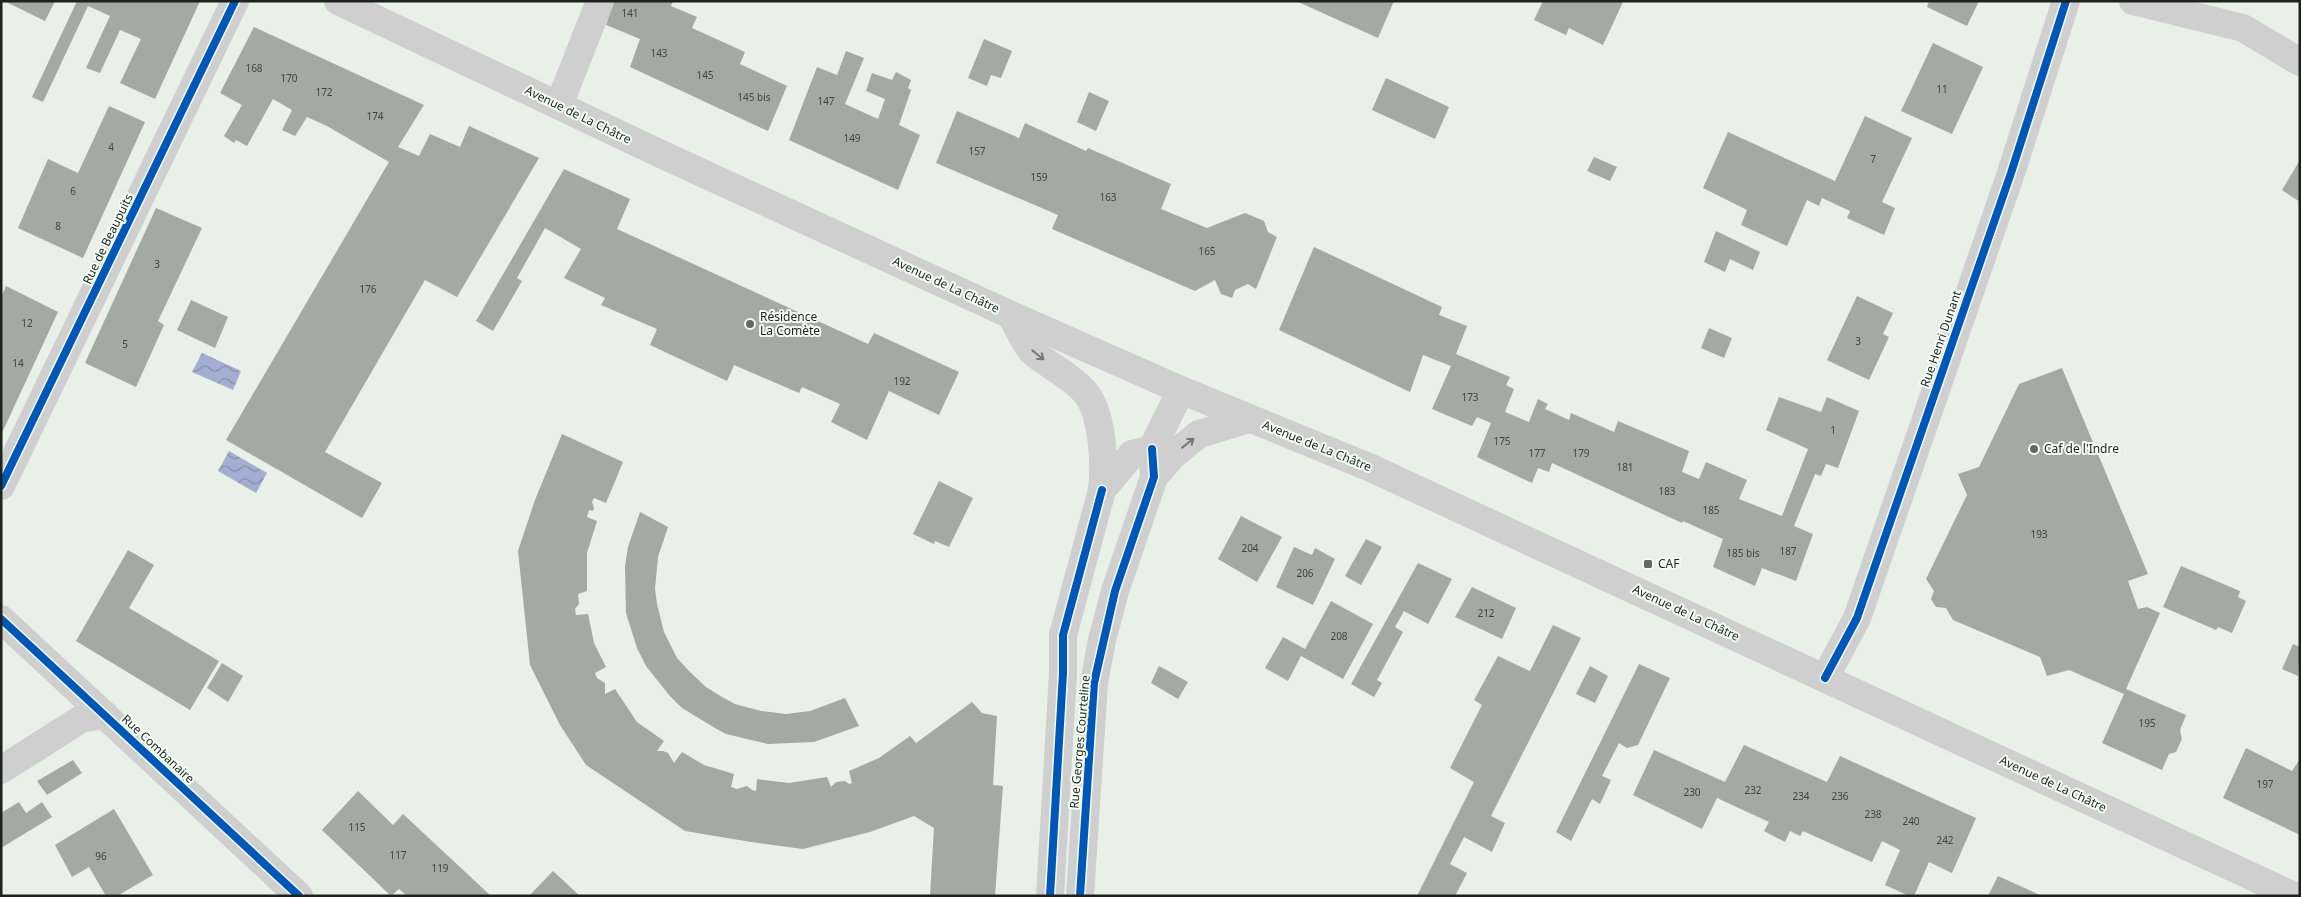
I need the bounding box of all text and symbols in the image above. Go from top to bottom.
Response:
house number: 141 [621,6,639,20]
house number: 143 [650,46,668,60]
house number: 168 [245,61,263,75]
house number: 145 [696,68,714,82]
house number: 170 [280,71,298,85]
street label: Avenue de La Châtre [522,81,634,148]
house number: 11 [1936,82,1948,96]
house number: 172 [315,85,333,99]
house number: 145 bis [737,90,771,104]
house number: 147 [817,94,835,108]
house number: 174 [366,109,384,123]
house number: 149 [843,131,861,145]
house number: 4 [108,140,114,154]
house number: 157 [968,144,986,158]
house number: 7 [1870,152,1876,166]
house number: 159 [1030,170,1048,184]
house number: 6 [70,184,76,198]
street label: Rue de Beaupuits [78,190,137,287]
house number: 163 [1099,190,1117,204]
house number: 8 [55,219,61,233]
house number: 165 [1198,244,1216,258]
street label: Avenue de La Châtre [890,252,1003,317]
house number: 3 [154,257,160,271]
house number: 176 [359,282,377,296]
street label: Rue Henri Dunant [1916,288,1965,389]
place label: Résidence La Comète [760,308,820,339]
house number: 12 [21,316,33,330]
marker: Résidence La Comète [744,318,756,330]
house number: 3 [1855,334,1861,348]
house number: 5 [122,337,128,351]
one-way arrow [1031,349,1044,360]
house number: 14 [12,356,24,370]
house number: 192 [893,374,911,388]
house number: 173 [1461,390,1479,404]
street label: Avenue de La Châtre [1260,416,1374,475]
house number: 1 [1830,423,1836,437]
house number: 175 [1493,434,1511,448]
one-way arrow [1182,437,1195,448]
place label: Caf de l'Indre [2044,440,2119,457]
marker: Caf de l'Indre [2028,443,2040,455]
house number: 177 [1528,446,1546,460]
house number: 179 [1572,446,1590,460]
house number: 181 [1616,460,1634,474]
house number: 183 [1658,484,1676,498]
house number: 185 [1702,503,1720,517]
house number: 193 [2030,527,2048,541]
house number: 204 [1241,541,1259,555]
house number: 187 [1779,544,1797,558]
house number: 185 bis [1726,546,1760,560]
place label: CAF [1658,555,1679,572]
marker: CAF [1642,558,1654,570]
house number: 206 [1296,566,1314,580]
street label: Avenue de La Châtre [1630,580,1743,645]
house number: 212 [1477,606,1495,620]
house number: 208 [1330,629,1348,643]
street label: Rue Georges Courteline [1065,674,1094,809]
street label: Rue Combanaire [118,710,199,787]
house number: 195 [2138,716,2156,730]
street label: Avenue de La Châtre [1997,751,2110,816]
house number: 197 [2256,777,2274,791]
house number: 232 [1744,783,1762,797]
house number: 230 [1683,785,1701,799]
house number: 234 [1792,789,1810,803]
house number: 236 [1831,789,1849,803]
house number: 238 [1864,807,1882,821]
house number: 240 [1902,814,1920,828]
house number: 115 [348,820,366,834]
house number: 242 [1936,833,1954,847]
house number: 117 [389,848,407,862]
house number: 96 [95,849,107,863]
house number: 119 [431,861,449,875]

